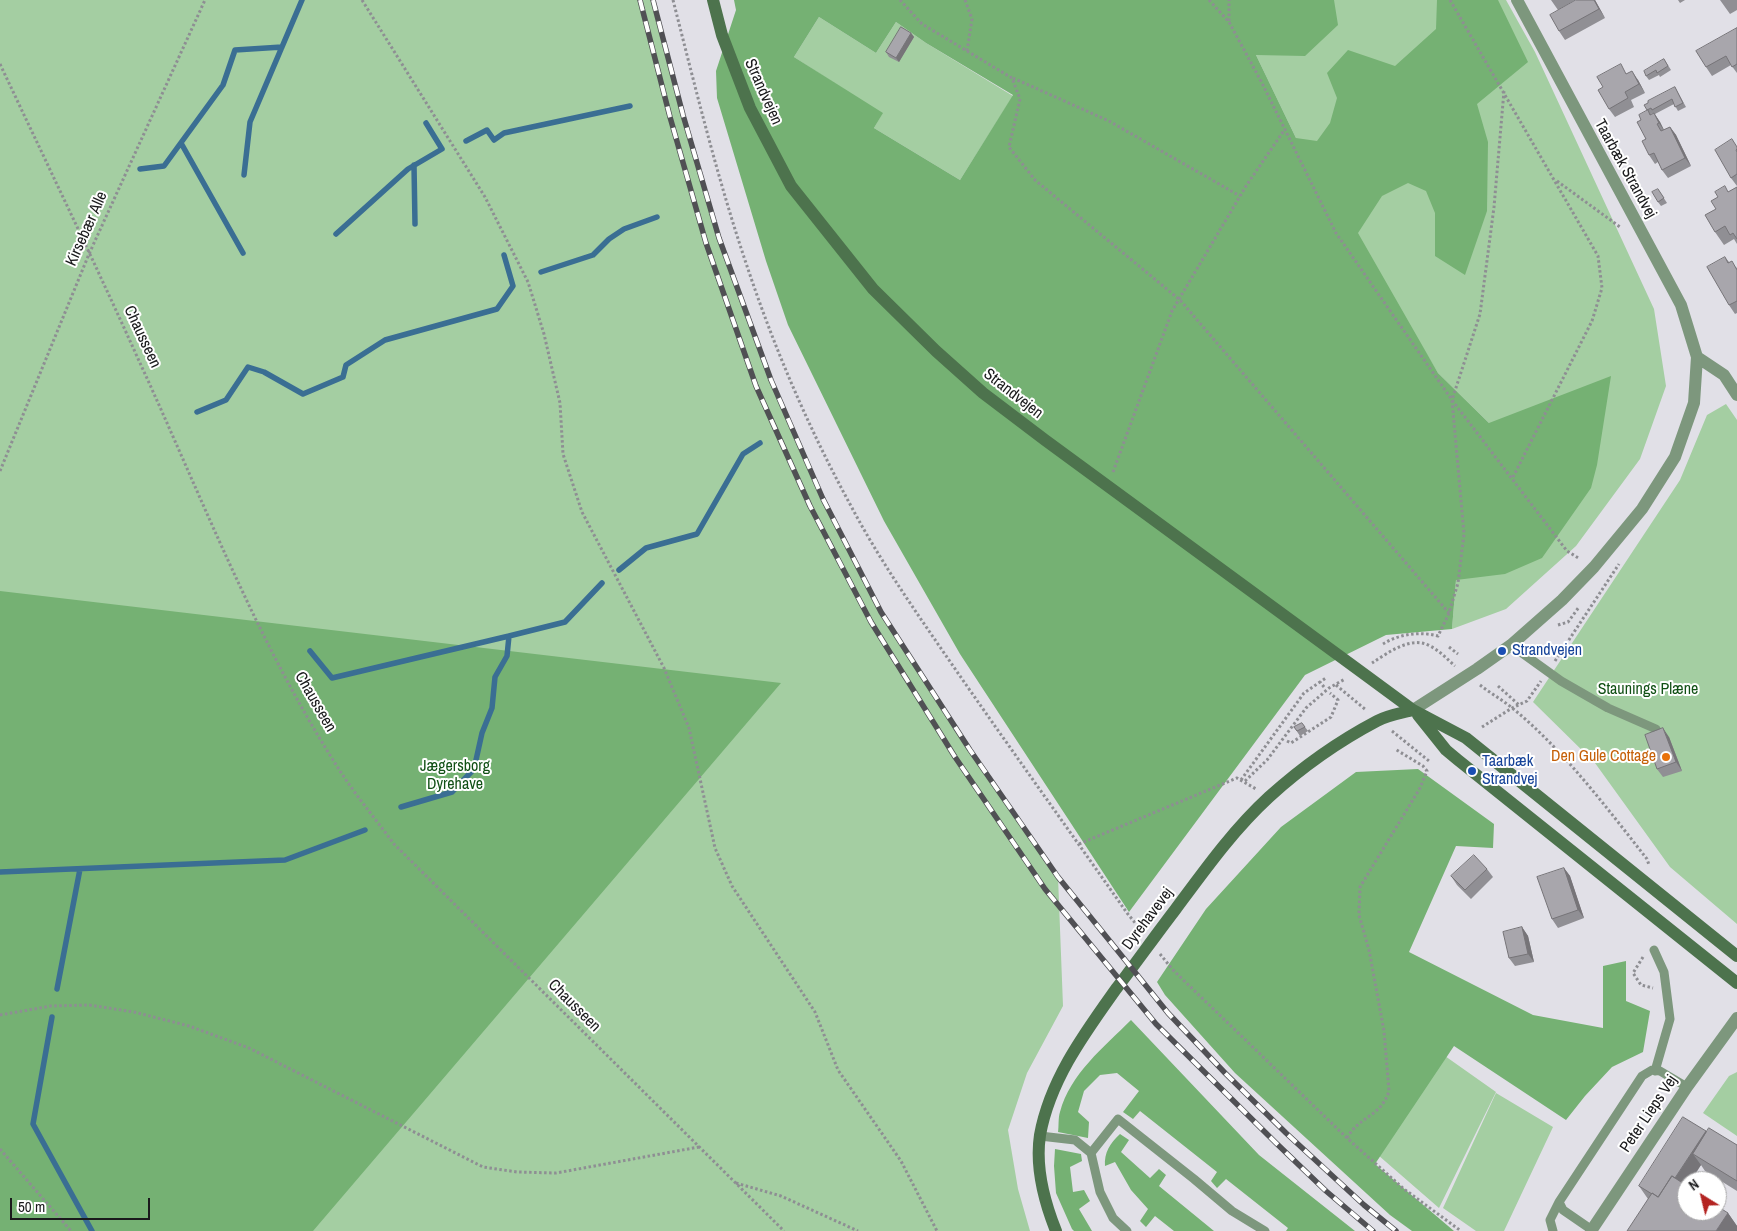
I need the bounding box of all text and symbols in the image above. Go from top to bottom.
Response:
street label: Strandvejen [740,56,786,128]
street label: Taarbæk Strandvej [1590,116,1660,222]
street label: Kirsebær Alle [62,189,112,269]
street label: Chausseen [119,303,165,371]
street label: Strandvejen [980,365,1046,423]
place label: Strandvejen [1512,641,1582,661]
marker: Strandvejen [1496,645,1508,657]
street label: Chausseen [290,668,340,736]
park label: Staunings Plæne [1598,680,1698,700]
place label: Den Gule Cottage [1551,747,1656,767]
marker: Den Gule Cottage [1660,751,1672,763]
place label: Taarbæk Strandvej [1482,752,1537,790]
park label: Jægersborg Dyrehave [420,757,490,795]
marker: Taarbæk Strandvej [1466,765,1478,777]
street label: Dyrehavevej [1118,884,1178,954]
street label: Chausseen [544,976,604,1036]
street label: Peter Lieps Vej [1616,1072,1682,1156]
north arrow [1677,1171,1727,1221]
text: N [1685,1175,1702,1194]
scale bar [12,1188,152,1220]
text: 50 m [18,1196,45,1217]

